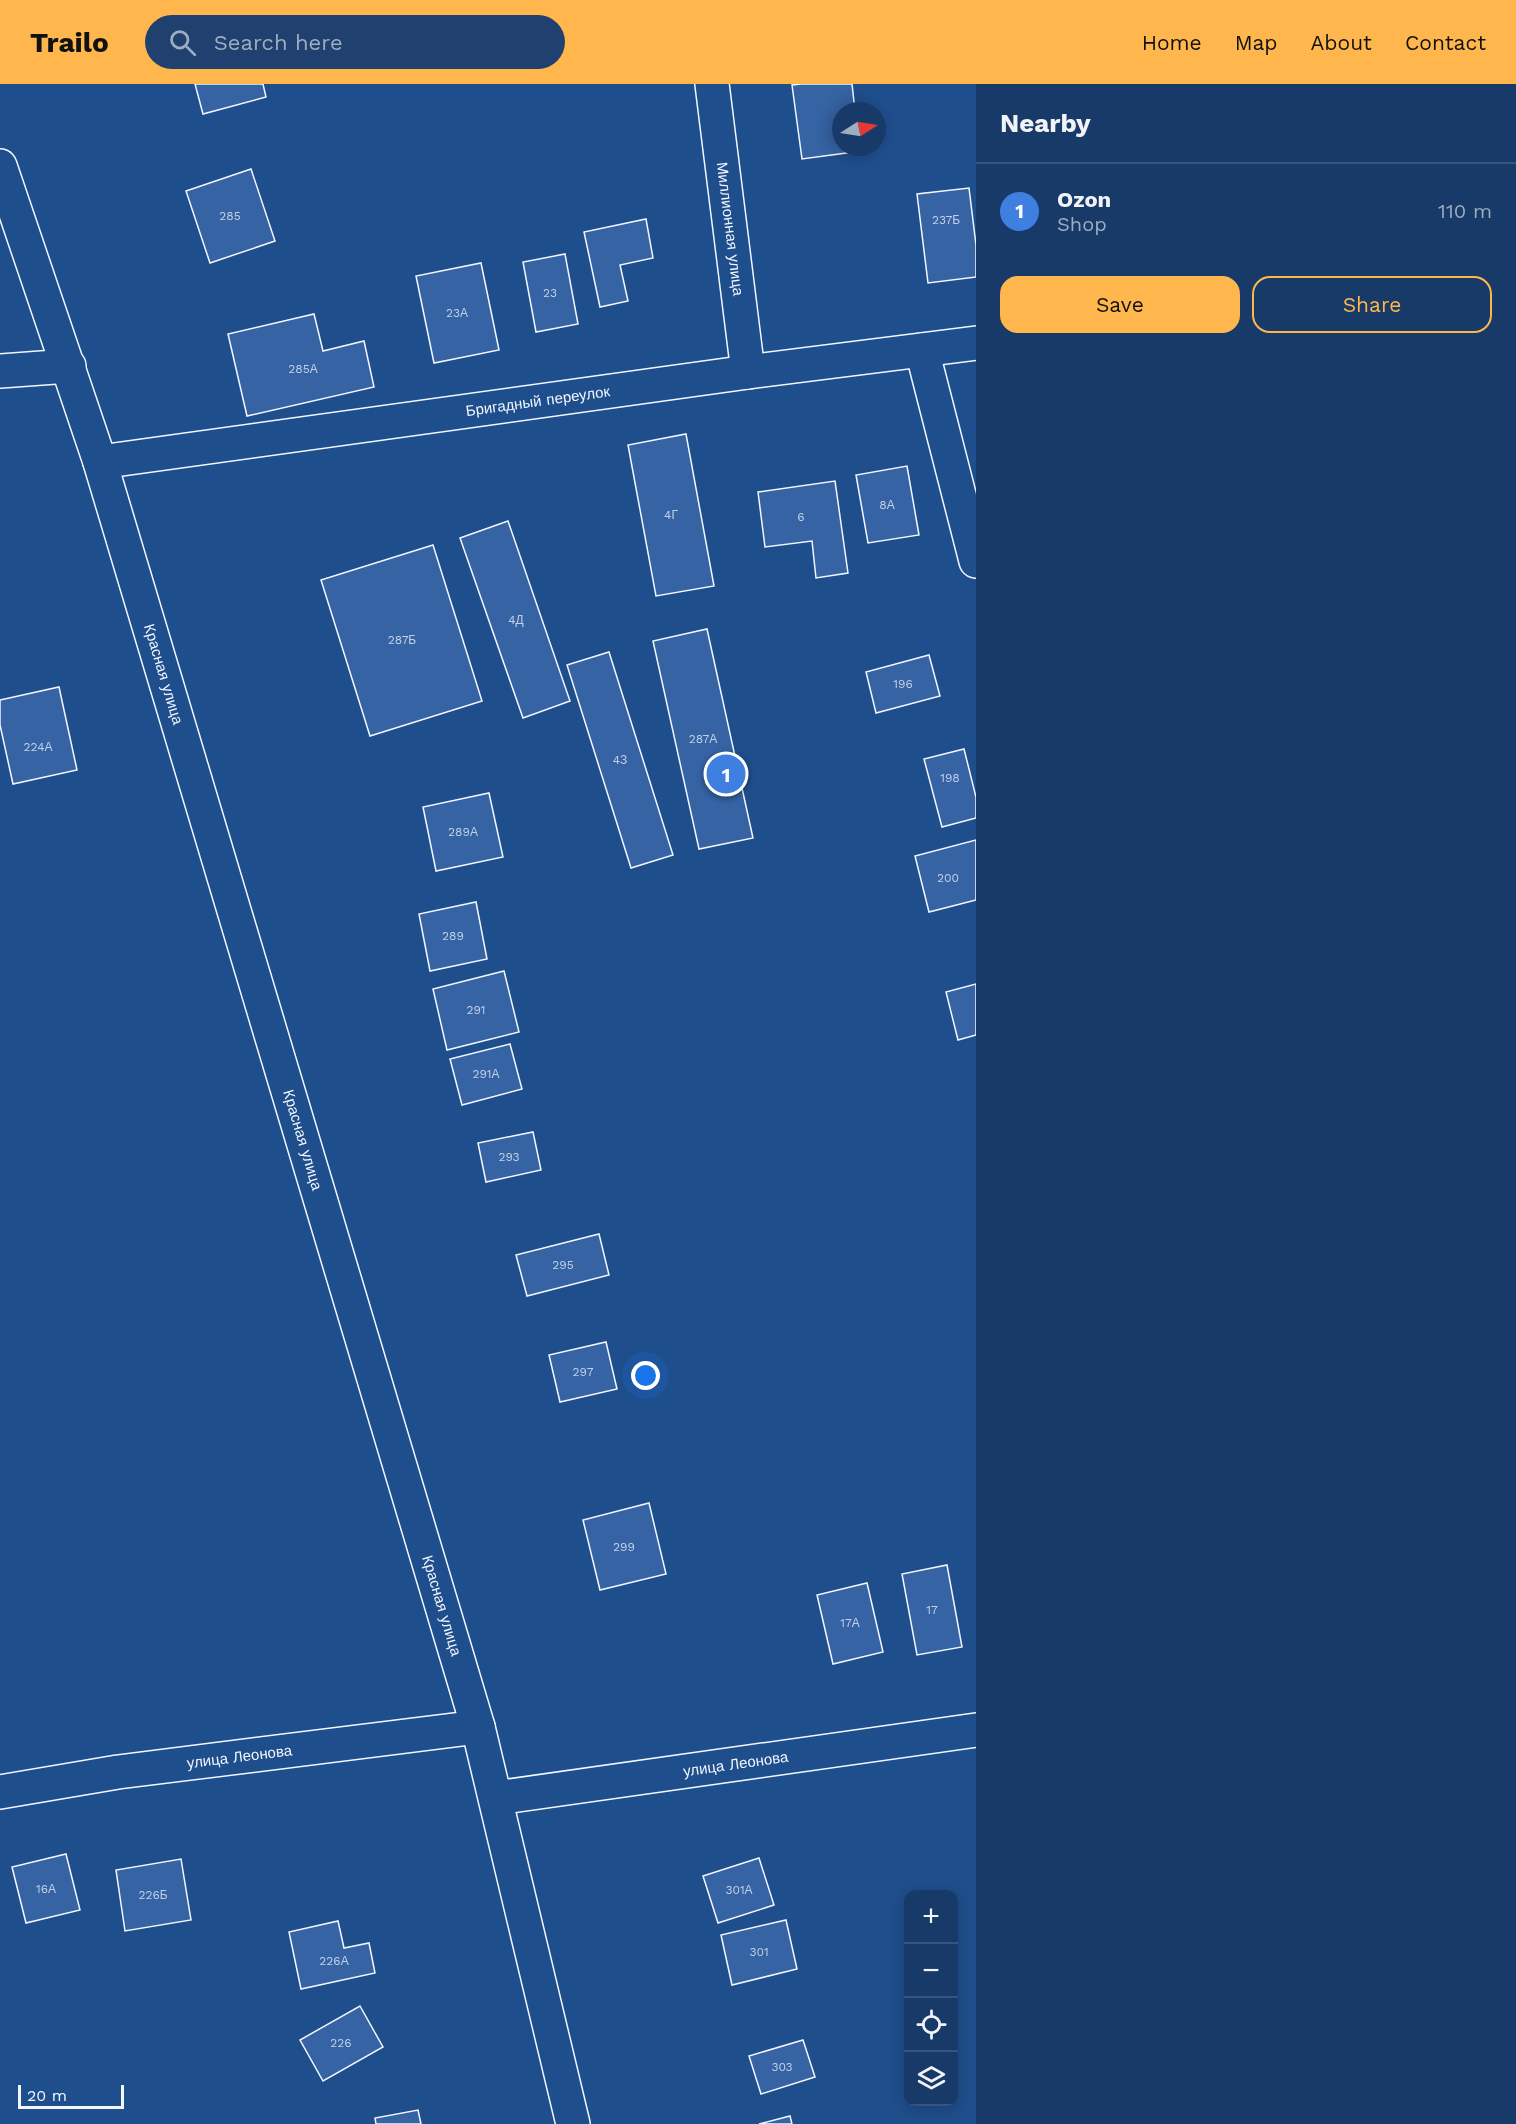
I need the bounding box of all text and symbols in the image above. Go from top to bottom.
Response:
search box [145,15,565,69]
text: Trailo [30,26,109,59]
icon: search [166,26,199,59]
text: Search here [214,30,343,55]
text: Home [1142,30,1202,55]
text: Map [1235,30,1278,55]
text: About [1311,30,1372,55]
text: Contact [1405,30,1486,55]
north arrow [832,102,886,156]
text: Nearby [1000,108,1091,138]
street label: Миллионная улица [713,161,747,297]
text: Ozon [1057,187,1111,212]
text: 1 [1015,199,1024,223]
text: 110 m [1438,199,1492,223]
house number: 285 [219,209,241,223]
text: Shop [1057,212,1107,236]
house number: 237Б [932,213,960,227]
button: Save [1000,276,1240,333]
button: Share [1252,276,1492,333]
house number: 23 [543,286,557,300]
house number: 23А [446,306,468,320]
house number: 285А [288,362,318,376]
street label: Бригадный переулок [465,382,611,420]
house number: 8А [879,498,895,512]
house number: 4Г [664,508,678,522]
house number: 6 [797,510,805,524]
house number: 4Д [508,613,524,627]
street label: Красная улица [140,622,187,727]
house number: 287Б [388,633,416,647]
house number: 196 [893,677,913,691]
house number: 287А [689,732,717,746]
house number: 224А [24,740,52,754]
pin: 1 [706,752,746,796]
house number: 4З [613,753,627,767]
house number: 198 [940,771,960,785]
house number: 289А [448,825,478,839]
house number: 200 [937,871,959,885]
house number: 289 [442,929,464,943]
house number: 291 [466,1003,486,1017]
house number: 291А [472,1067,500,1081]
street label: Красная улица [279,1087,326,1193]
house number: 293 [498,1150,520,1164]
house number: 295 [552,1258,574,1272]
your location [631,1361,660,1390]
house number: 297 [573,1365,594,1379]
house number: 299 [613,1540,635,1554]
street label: Красная улица [418,1553,465,1659]
house number: 17 [926,1603,938,1617]
house number: 17А [840,1616,860,1630]
street label: улица Леонова [186,1741,294,1772]
street label: улица Леонова [682,1748,790,1780]
house number: 16А [36,1882,56,1896]
house number: 301А [725,1883,753,1897]
house number: 226Б [138,1888,168,1902]
map controls [904,1890,958,2106]
button: + [904,1890,958,1944]
button: − [904,1944,958,1998]
house number: 301 [749,1945,769,1959]
house number: 226А [319,1954,349,1968]
button: locate [904,1998,958,2052]
house number: 226 [330,2036,352,2050]
button: layers [904,2052,958,2106]
house number: 303 [771,2060,793,2074]
scale bar [18,2082,124,2110]
text: 20 m [27,2086,67,2105]

